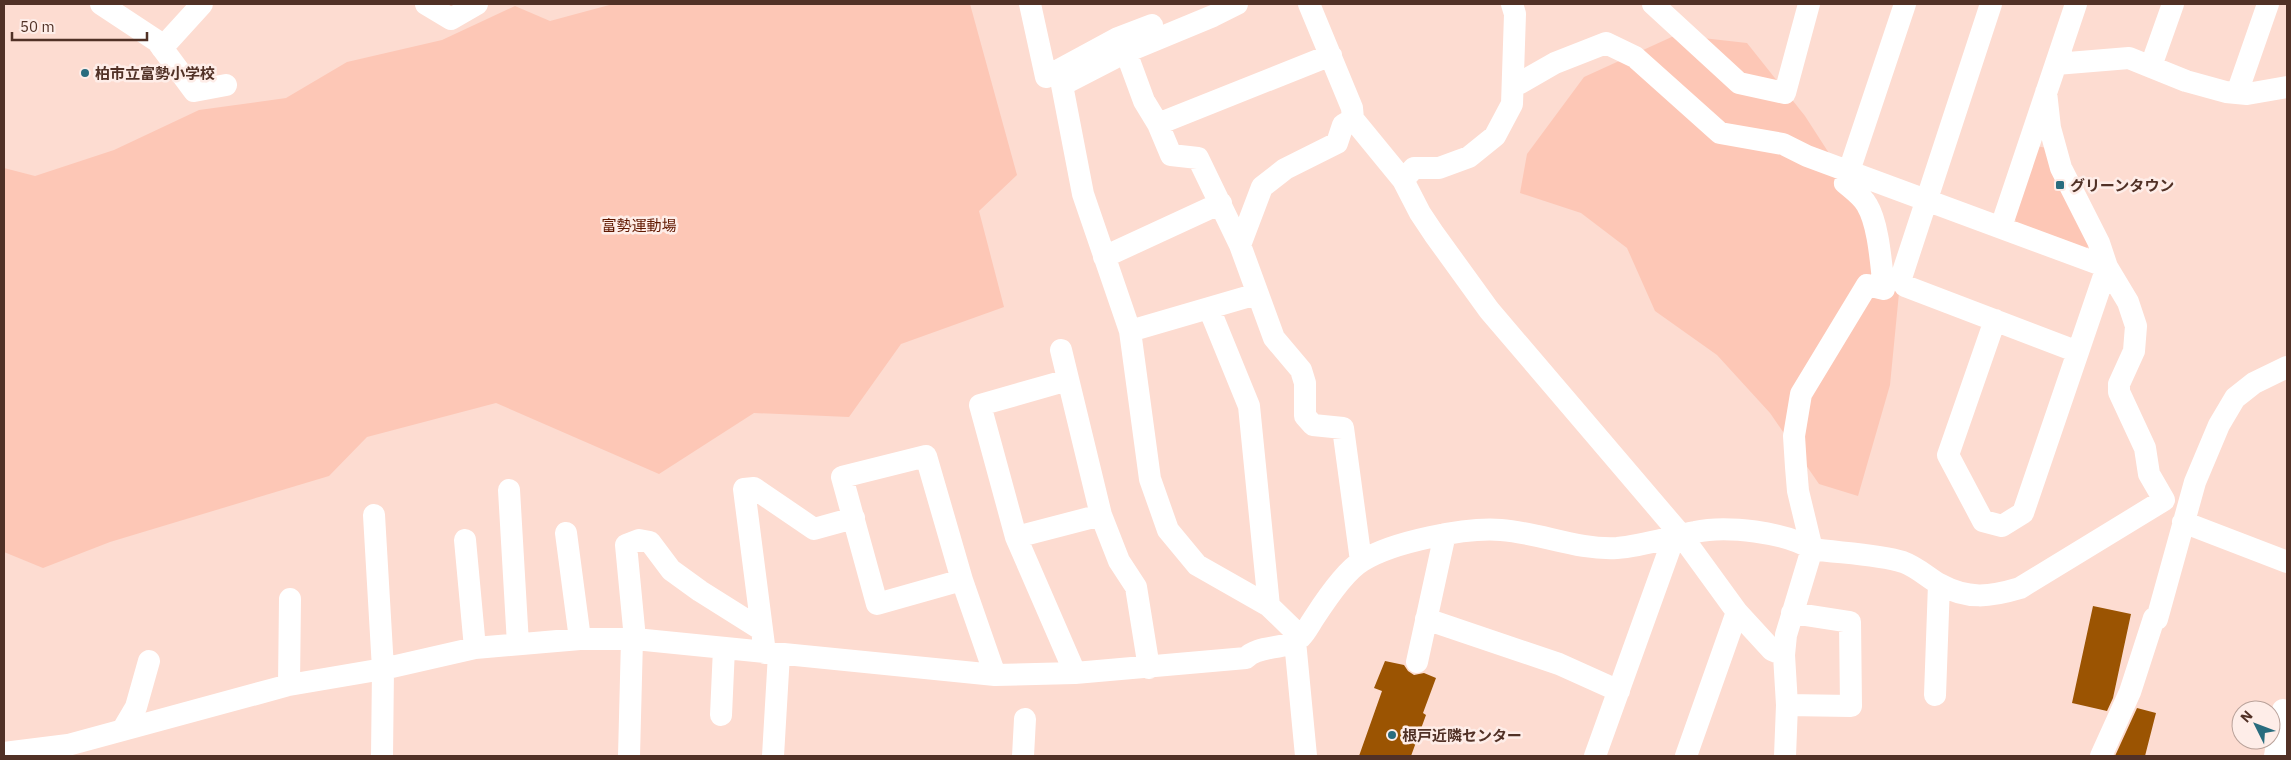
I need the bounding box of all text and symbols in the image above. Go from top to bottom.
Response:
scale bar [12,10,148,42]
text: 50 m [20,17,55,36]
place label: 柏市立富勢小学校 [95,64,215,83]
marker: 柏市立富勢小学校 [79,67,91,79]
place label: グリーンタウン [2070,176,2174,195]
marker: グリーンタウン [2054,179,2066,191]
park label: 富勢運動場 [601,216,677,235]
north arrow [2231,700,2281,750]
text: N [2236,707,2256,726]
place label: 根戸近隣センター [1402,726,1522,745]
marker: 根戸近隣センター [1386,729,1398,741]

